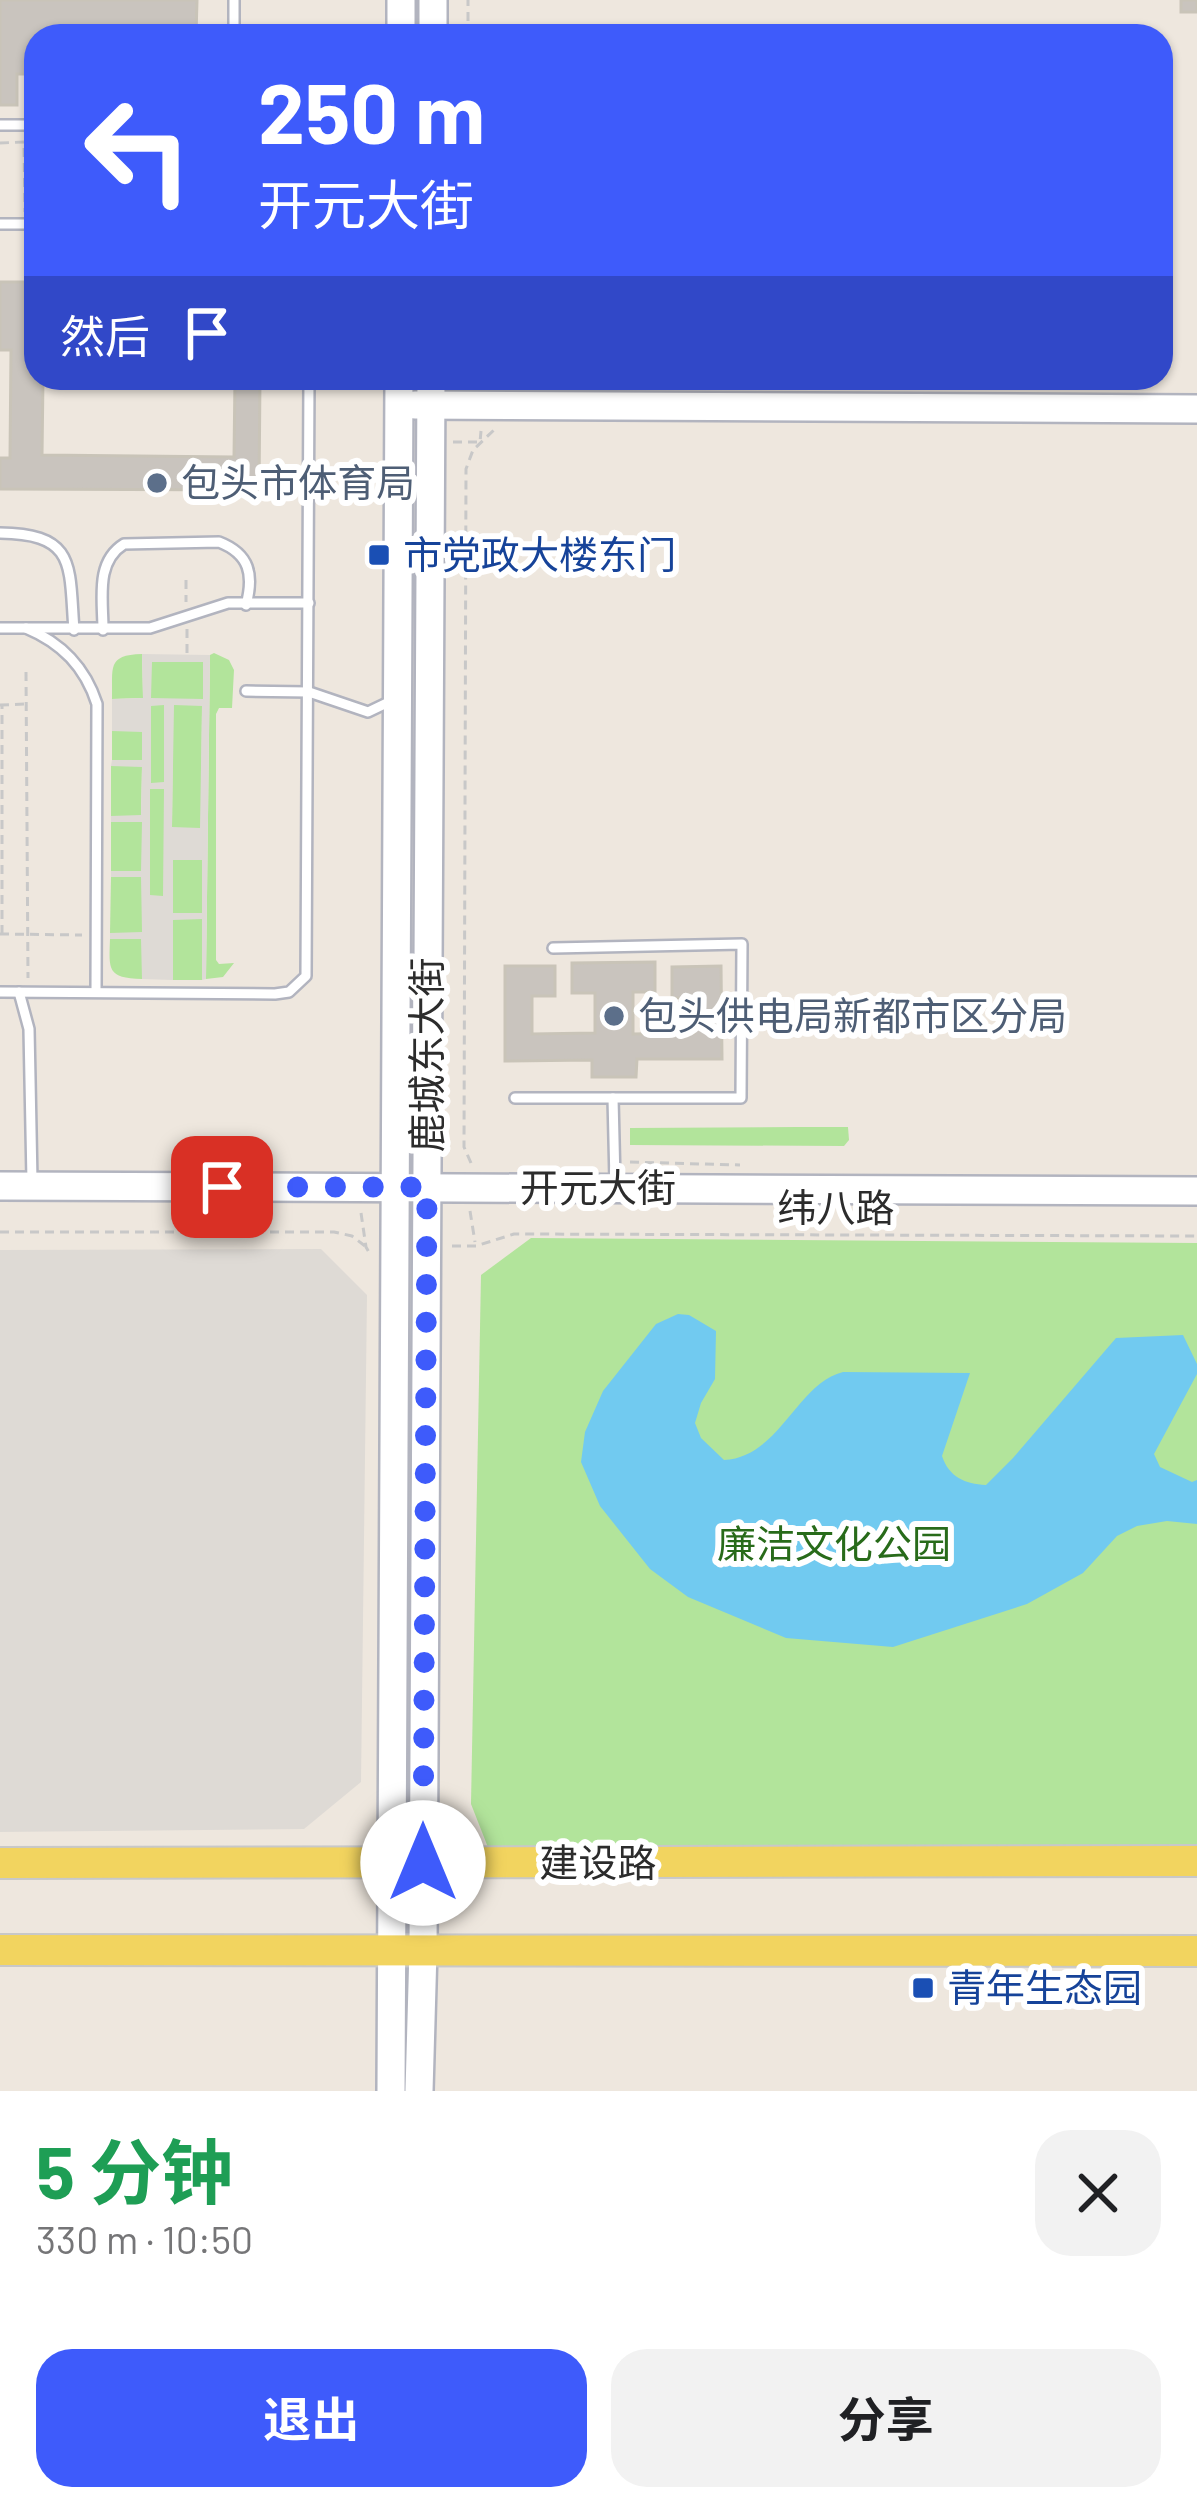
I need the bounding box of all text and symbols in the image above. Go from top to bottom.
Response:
text: 250 m [258,60,485,161]
icon: left [60,72,216,228]
text: 开元大街 [258,171,474,236]
icon: arrive [174,300,240,366]
text: 然后 [60,308,150,362]
place label: 包头市体育局 [181,458,415,505]
marker: 包头市体育局 [144,470,170,496]
place label: 市党政大楼东门 [403,530,676,577]
marker: 市党政大楼东门 [366,542,392,568]
street label: 鹿城东大街 [402,957,449,1153]
place label: 包头供电局新都市区分局 [638,991,1067,1038]
marker: 包头供电局新都市区分局 [601,1003,627,1029]
pin [171,1136,273,1238]
icon: arrive [189,1154,255,1220]
street label: 开元大街 [520,1163,676,1210]
street label: 纬八路 [777,1183,895,1230]
park label: 廉洁文化公园 [717,1519,951,1566]
position arrow [360,1800,486,1926]
street label: 建设路 [539,1838,657,1885]
place label: 青年生态园 [947,1963,1142,2010]
marker: 青年生态园 [910,1975,936,2001]
text: 5 分钟 [36,2127,233,2213]
button: close [1035,2130,1161,2256]
text: 330 m · 10:50 [36,2215,253,2262]
button: 退出 [36,2349,587,2487]
button: 分享 [611,2349,1161,2487]

